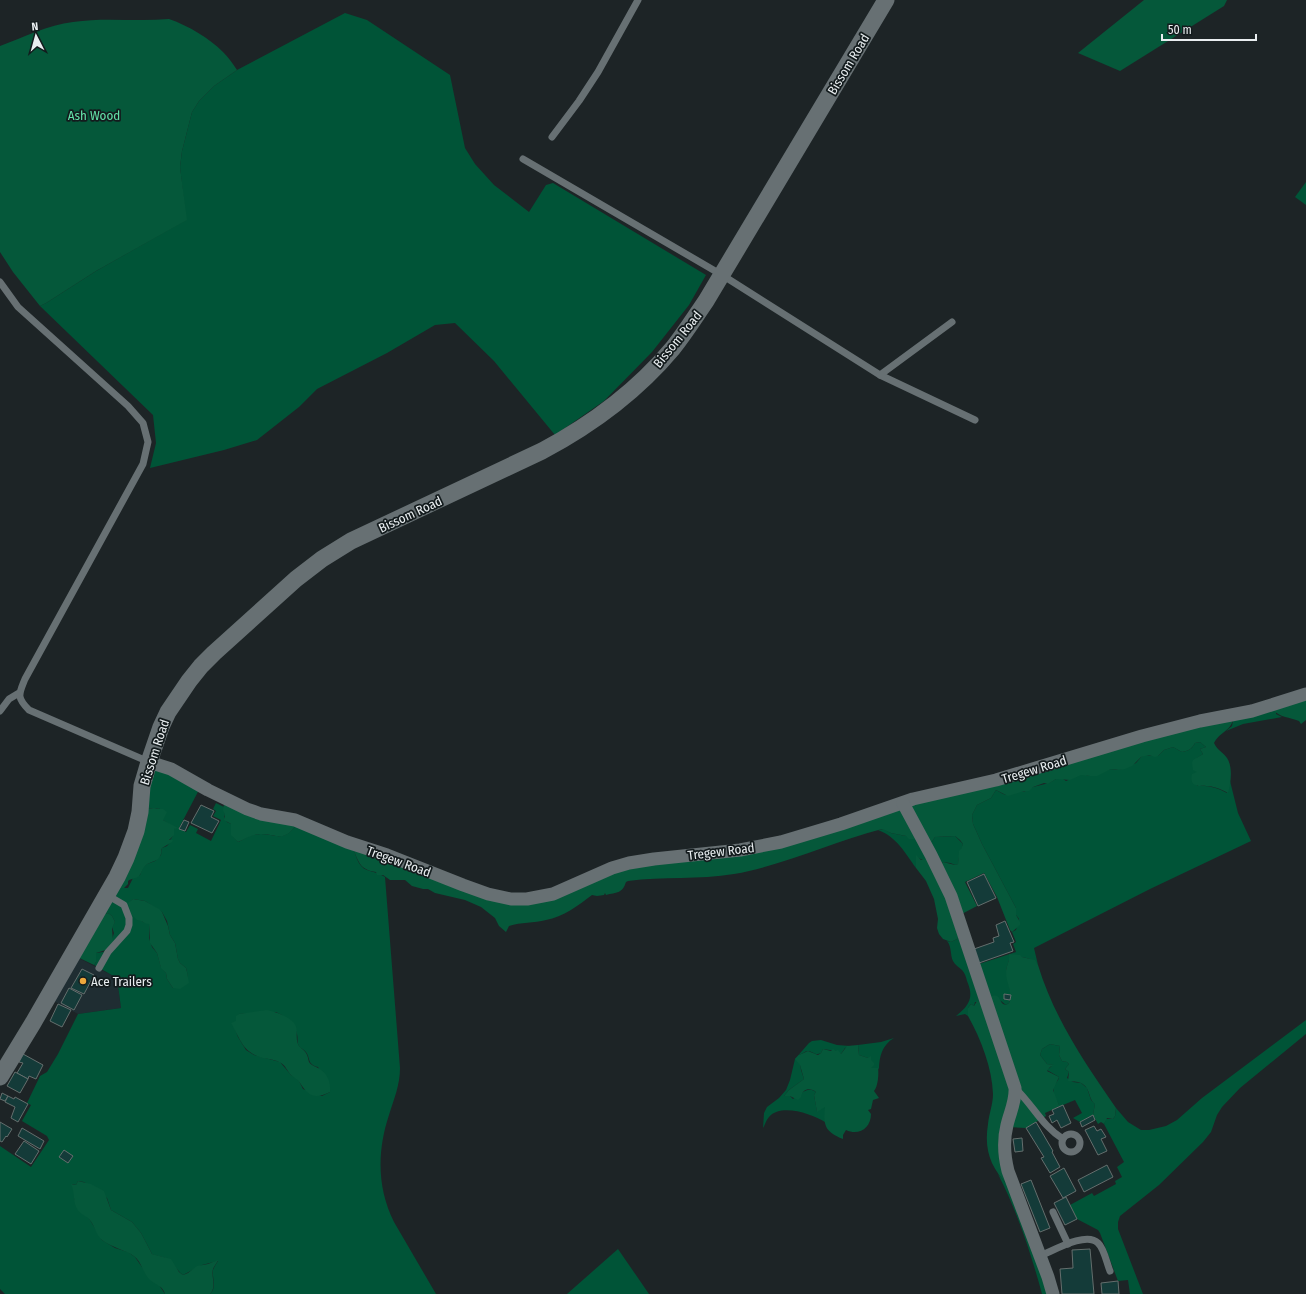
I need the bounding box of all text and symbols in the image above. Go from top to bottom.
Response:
north arrow [16,16,56,56]
scale bar [1162,16,1256,42]
text: N [31,20,39,33]
text: 50 m [1168,23,1192,37]
street label: Bissom Road [824,31,872,97]
park label: Ash Wood [68,108,120,123]
street label: Bissom Road [650,308,705,371]
street label: Bissom Road [376,493,444,536]
street label: Bissom Road [137,717,172,787]
street label: Tregew Road [1000,752,1068,786]
street label: Tregew Road [687,840,755,863]
street label: Tregew Road [365,843,433,880]
place label: Ace Trailers [91,974,152,989]
marker: Ace Trailers [78,976,88,986]

